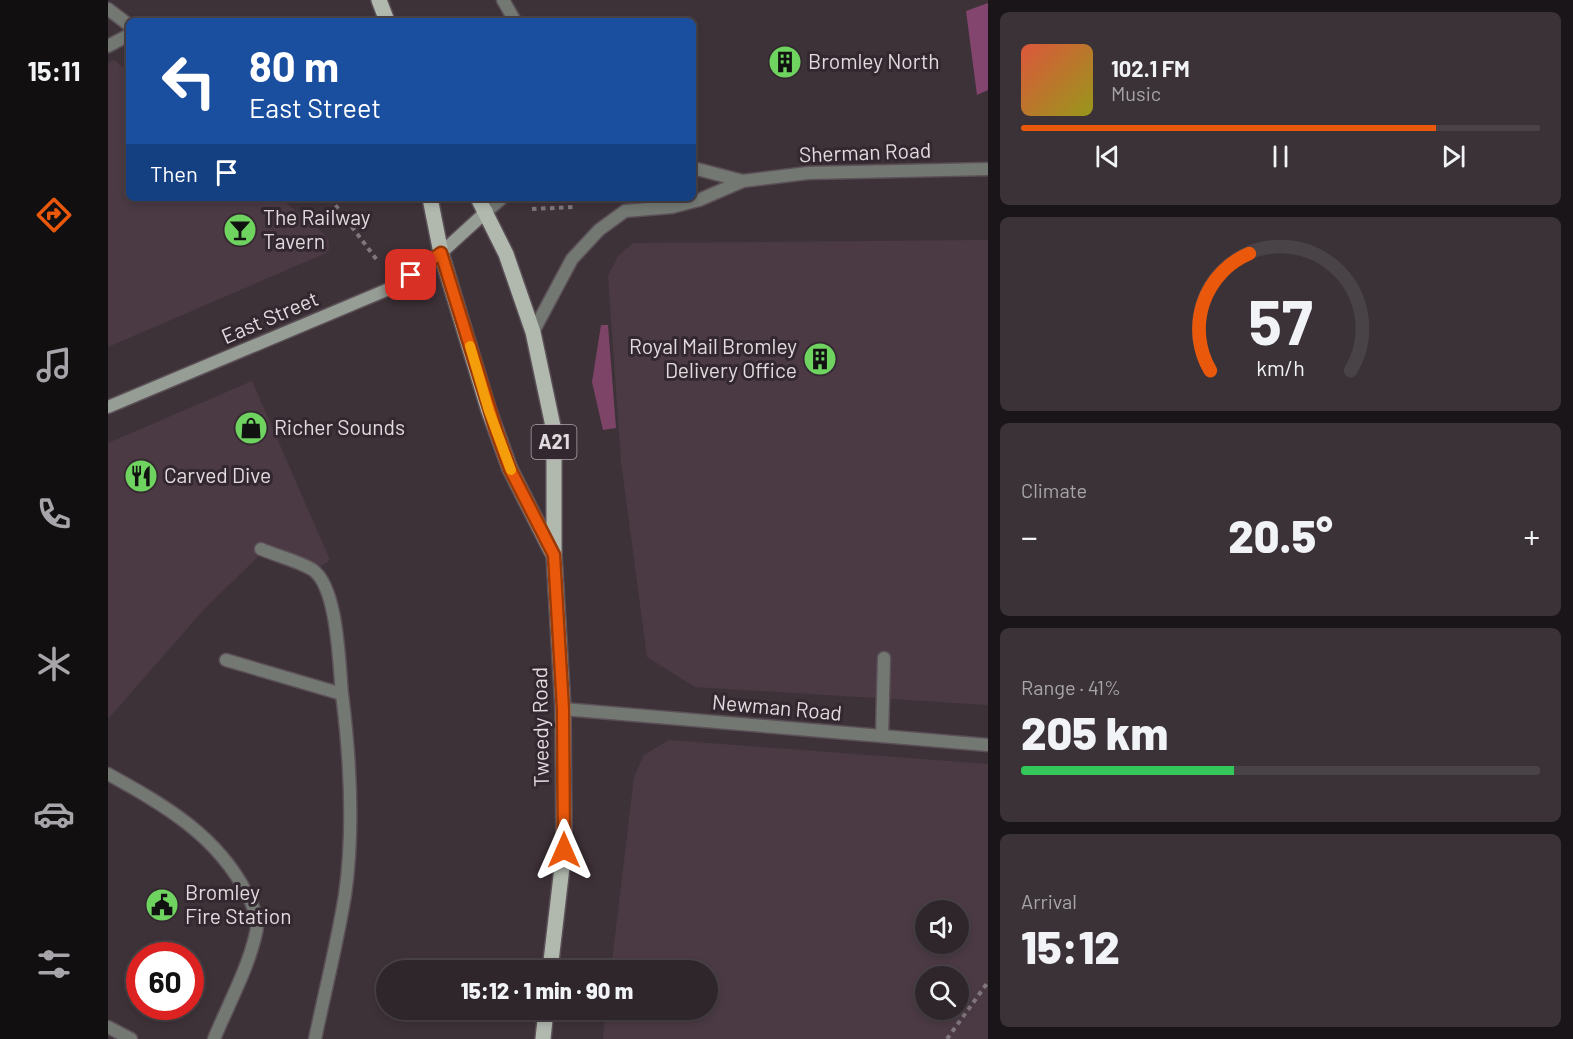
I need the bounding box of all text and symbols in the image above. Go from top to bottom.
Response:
text: 80 m [249,40,339,90]
icon: left [150,42,228,120]
building icon: Bromley North [767,44,803,80]
place label: Bromley North [808,48,940,73]
text: 15:11 [27,54,81,86]
text: 102.1 FM [1111,55,1190,81]
text: Music [1111,81,1161,105]
text: East Street [249,91,381,123]
street label: Sherman Road [798,137,932,166]
icon: previous [1091,140,1124,173]
icon: pause [1264,140,1297,173]
icon: next [1437,140,1470,173]
icon: arrive [210,156,243,189]
text: Then [150,160,198,186]
icon: directions [33,194,75,236]
place label: The Railway Tavern [263,204,371,253]
bar icon: The Railway Tavern [222,212,258,248]
pin [385,249,436,300]
icon: arrive [394,258,427,291]
text: 57 [1248,283,1313,357]
street label: East Street [217,285,322,348]
place label: Royal Mail Bromley Delivery Office [629,333,797,382]
building icon: Royal Mail Bromley Delivery Office [802,341,838,377]
icon: music [33,344,75,386]
text: km/h [1256,356,1305,381]
shop icon: Richer Sounds [233,410,269,446]
place label: Richer Sounds [274,414,405,439]
road number: A21 [532,425,576,459]
restaurant icon: Carved Dive [123,458,159,494]
place label: Carved Dive [164,462,271,487]
text: Climate [1021,478,1087,502]
icon: phone [33,493,75,535]
text: 20.5° [1228,508,1333,562]
text: − [1021,516,1038,556]
text: + [1524,516,1540,556]
icon: climate [33,643,75,685]
street label: Tweedy Road [526,667,553,787]
text: Range · 41% [1021,675,1121,699]
street label: Newman Road [711,688,843,725]
text: 205 km [1021,705,1168,759]
icon: car [33,793,75,835]
position arrow [532,818,596,882]
place label: Bromley Fire Station [185,879,292,928]
public building icon: Bromley Fire Station [144,887,180,923]
text: Arrival [1021,889,1077,913]
map controls [915,900,969,1020]
button: sound [915,900,969,954]
text: 15:12 [1021,919,1120,973]
speed limit sign: 60 [126,942,204,1020]
icon: filters [33,943,75,985]
button: search [915,966,969,1020]
text: 15:12 · 1 min · 90 m [461,977,633,1003]

